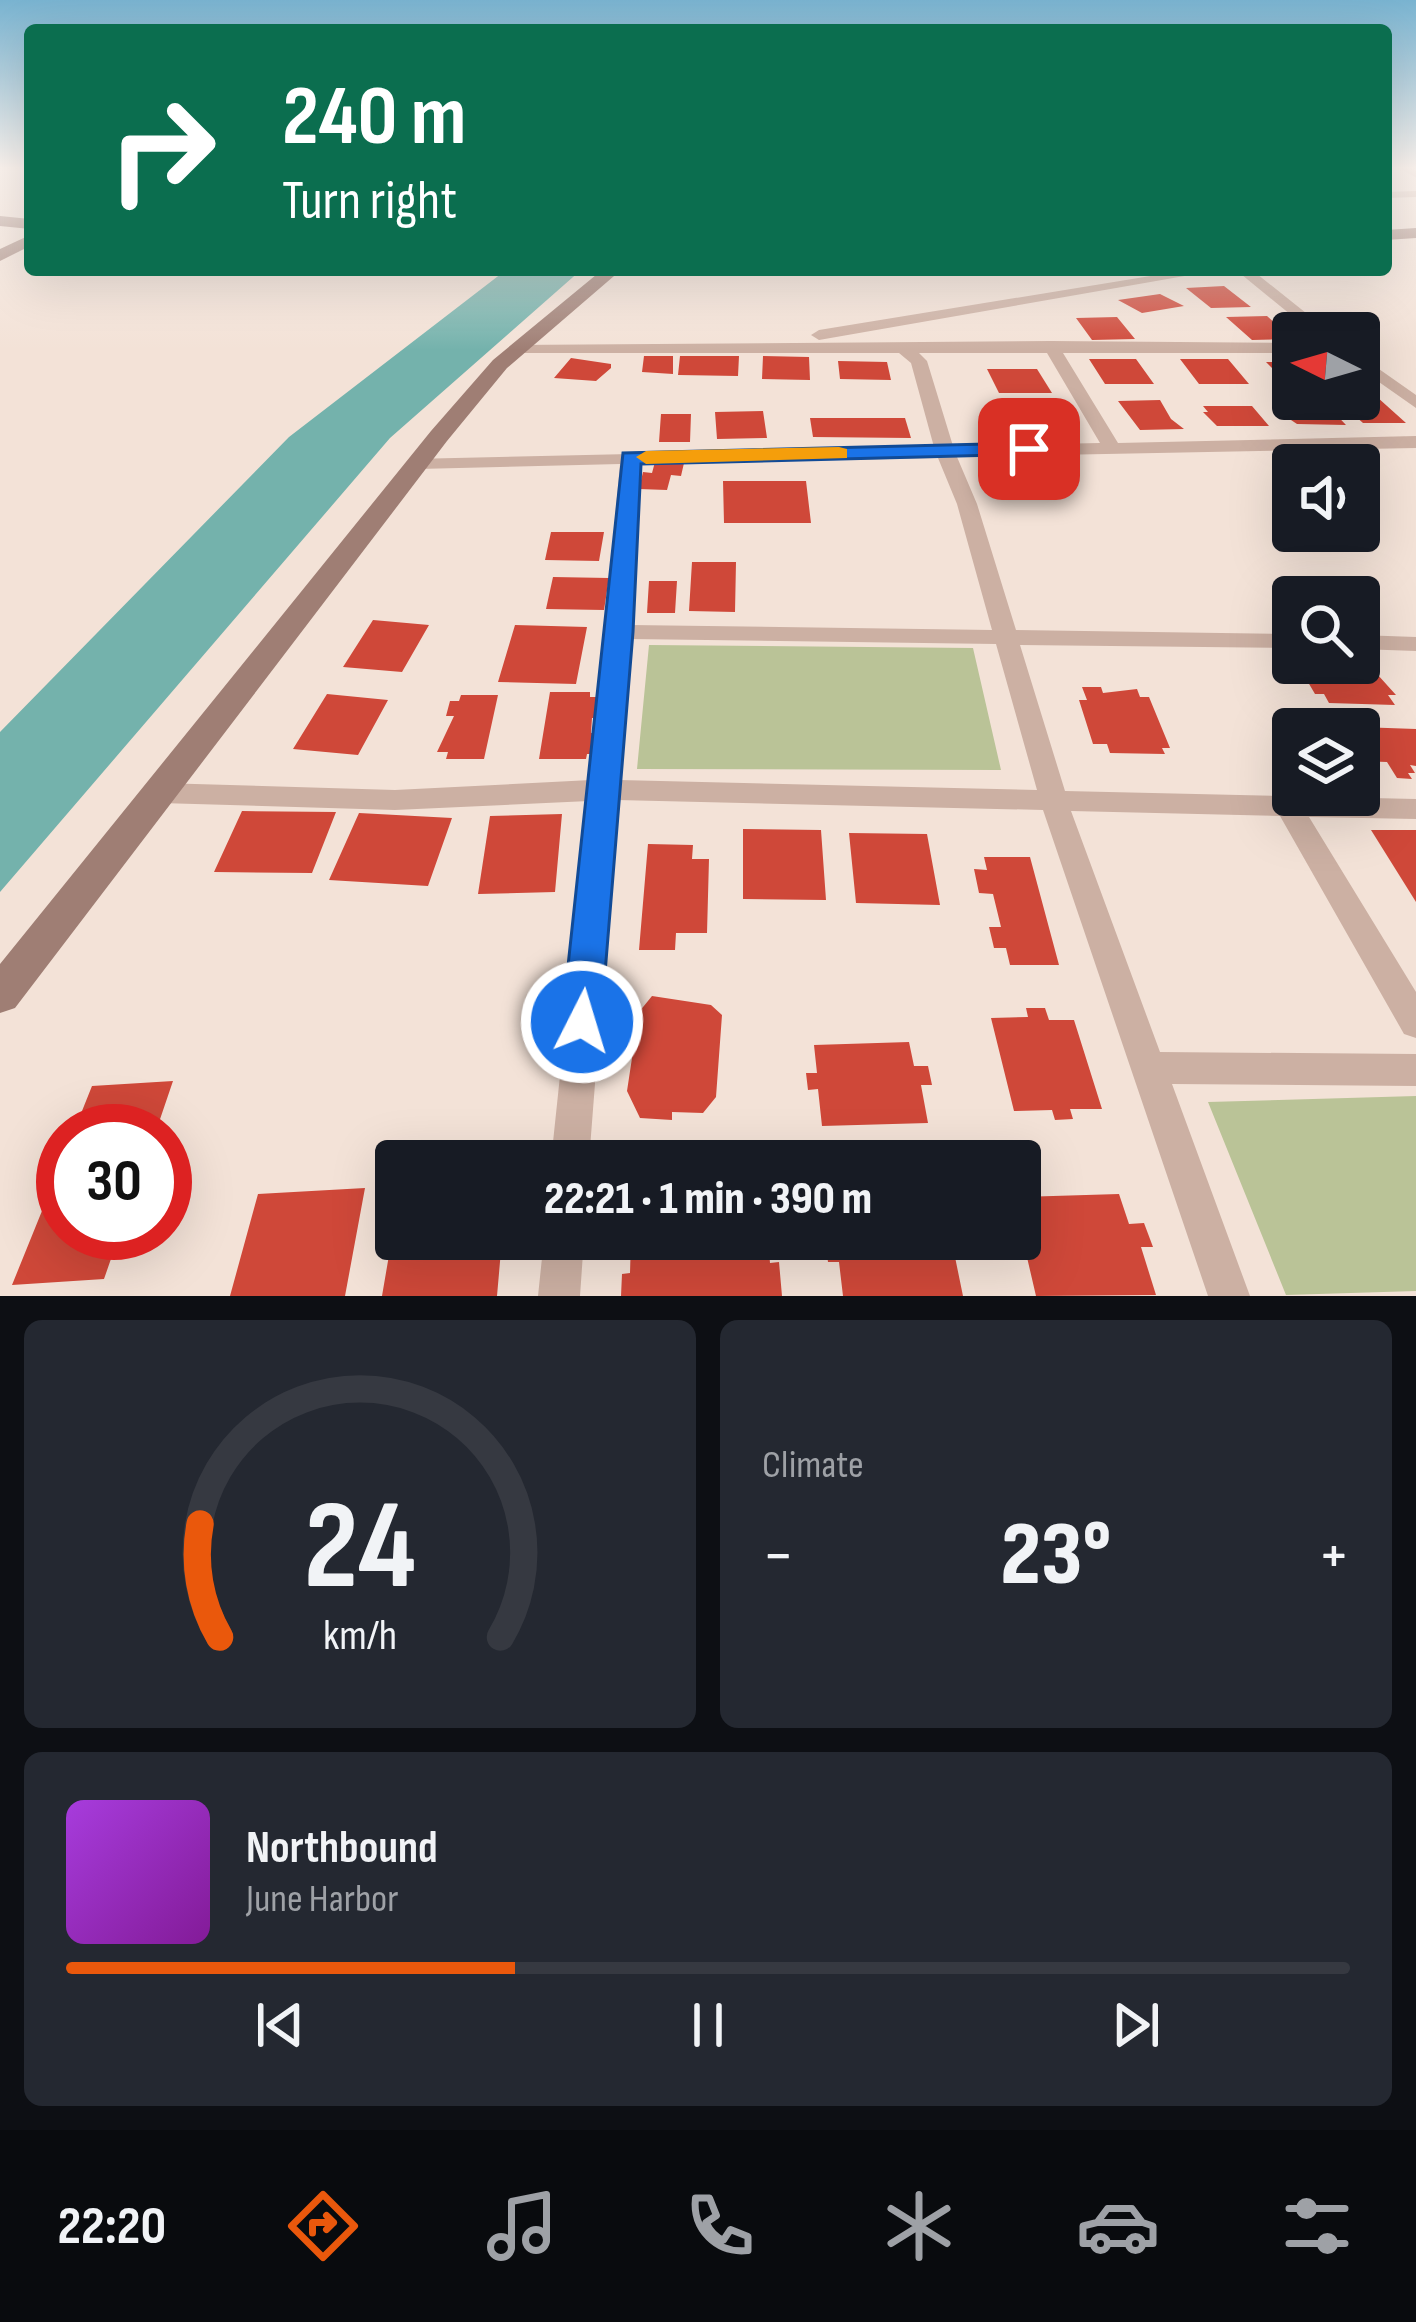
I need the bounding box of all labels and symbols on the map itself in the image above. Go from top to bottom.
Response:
north arrow [1272,312,1380,420]
pin [978,398,1080,500]
position arrow [519,959,645,1085]
speed limit sign: 30 [36,1104,192,1260]

